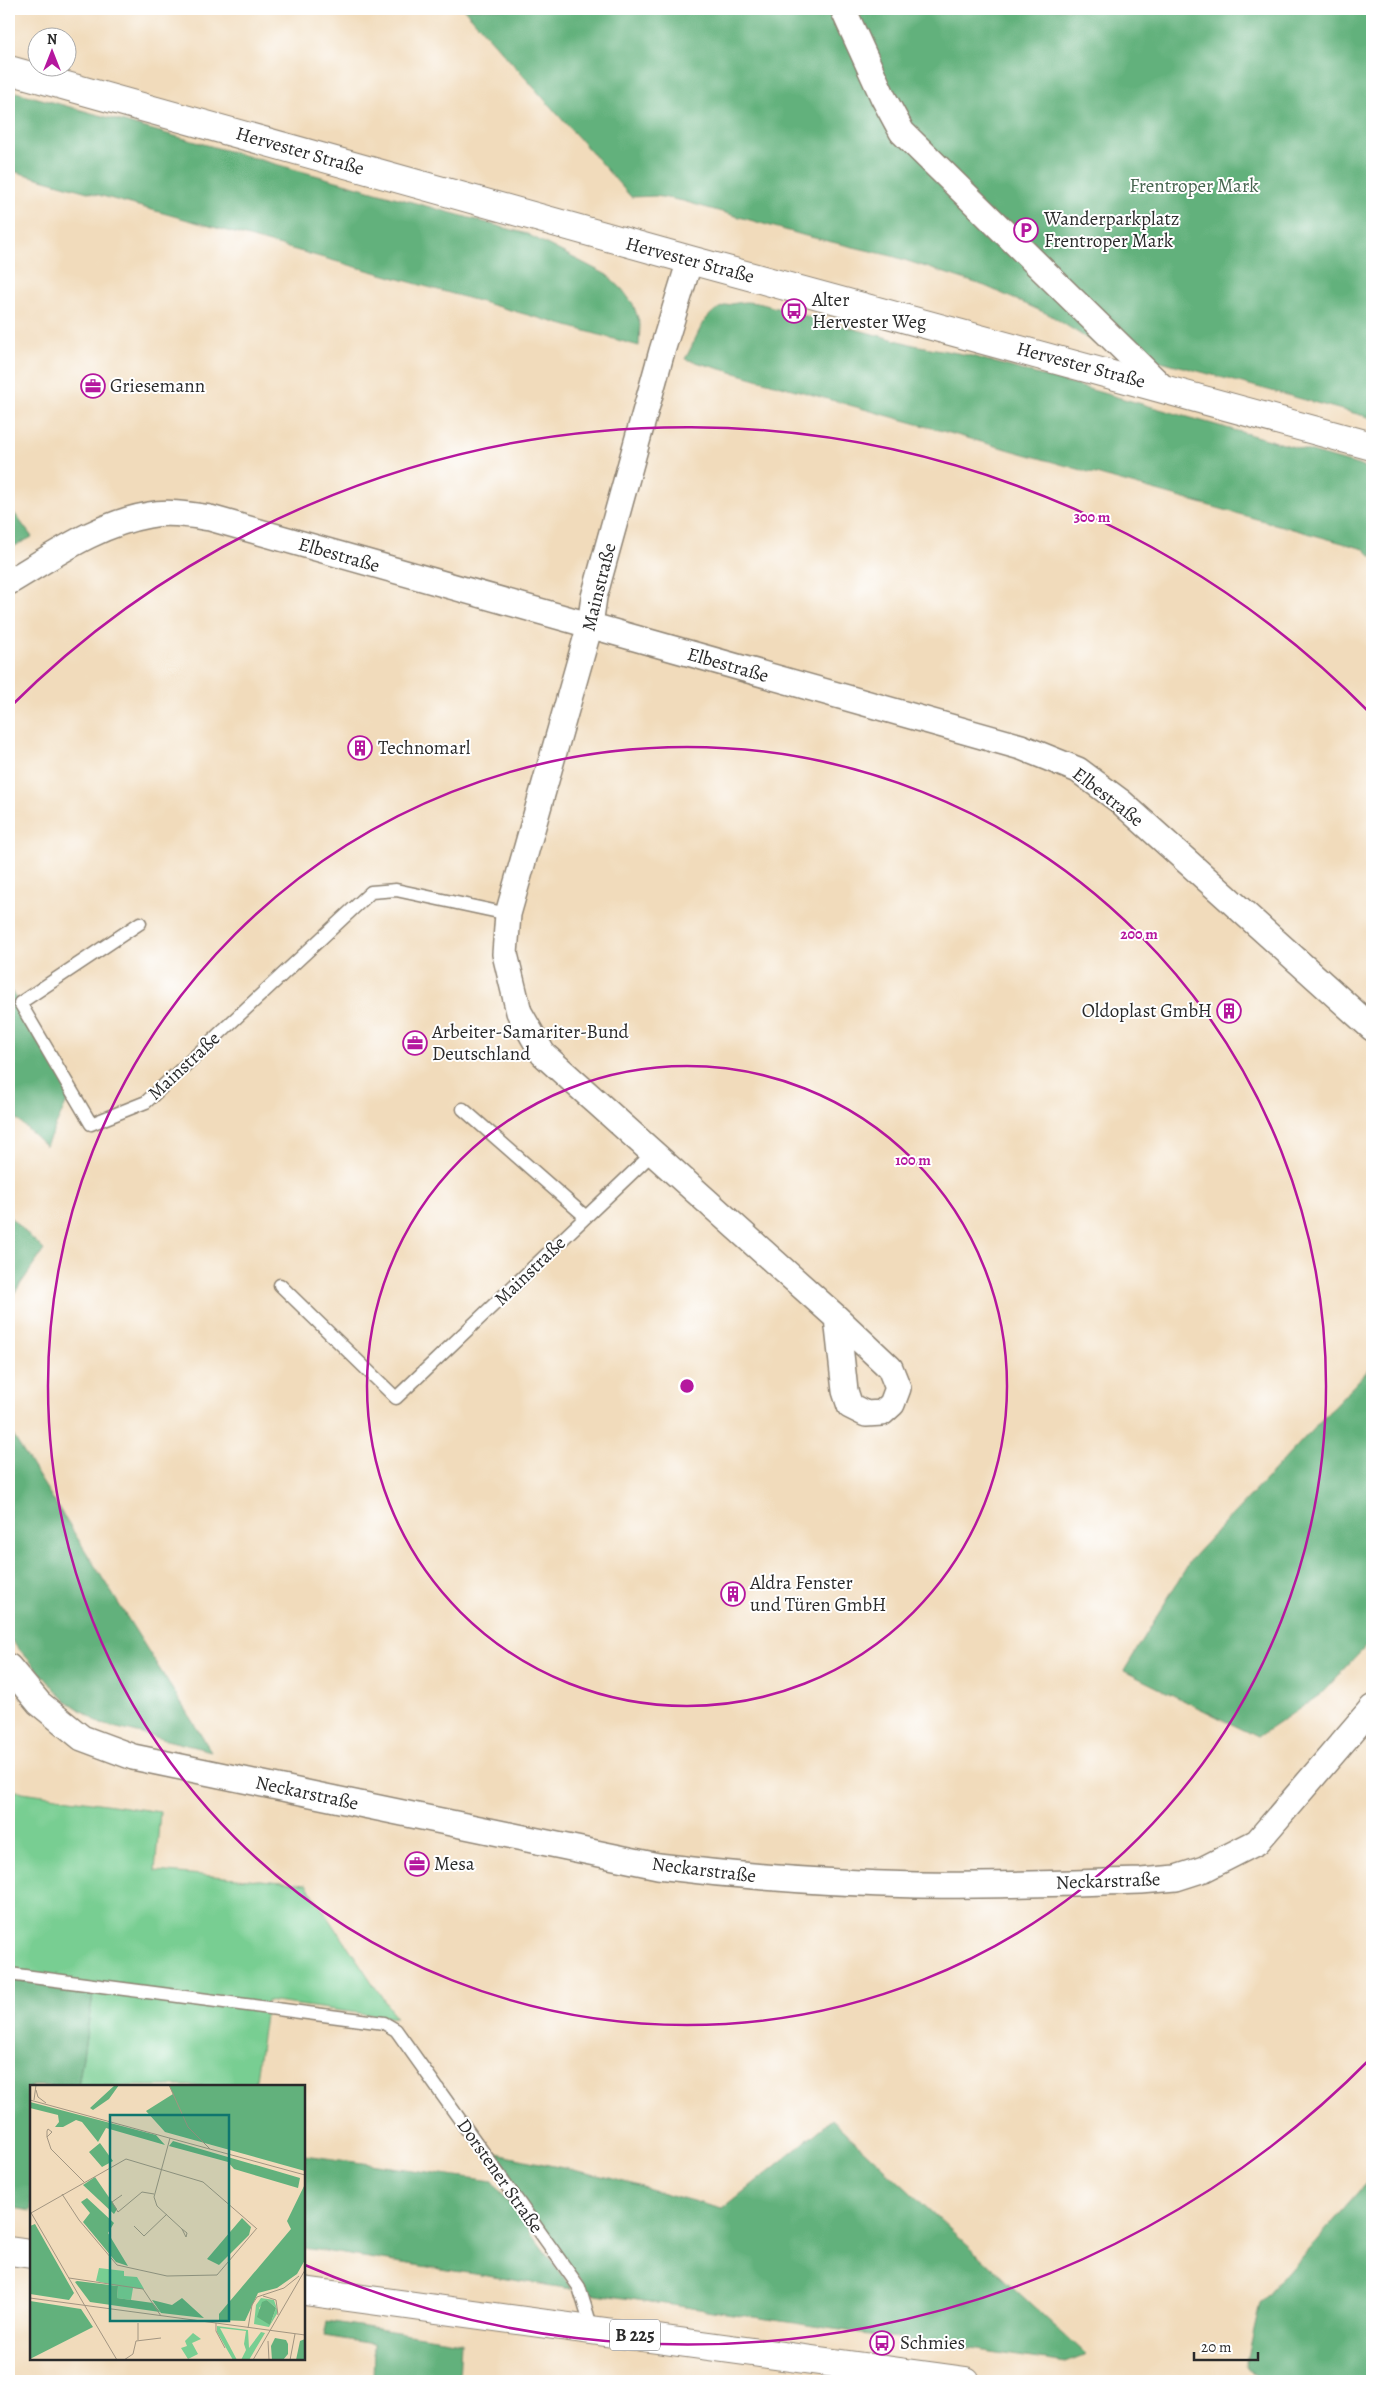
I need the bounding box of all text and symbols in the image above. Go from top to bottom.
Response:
north arrow [28,28,78,78]
text: N [47,30,57,49]
street label: Hervester Straße [233,120,367,182]
park label: Frentroper Mark [1129,173,1259,199]
place label: Wanderparkplatz Frentroper Mark [1043,206,1180,254]
parking icon: Wanderparkplatz Frentroper Mark [1013,217,1039,243]
street label: Hervester Straße [623,230,757,290]
place label: Alter Hervester Weg [811,287,927,335]
bus stop icon: Alter Hervester Weg [781,298,807,324]
street label: Hervester Straße [1014,335,1148,395]
office icon: Griesemann [80,373,106,399]
place label: Griesemann [110,373,205,399]
text: 300 m [1074,507,1111,527]
street label: Elbestraße [295,531,383,579]
street label: Mainstraße [575,540,623,634]
street label: Elbestraße [684,641,772,689]
building icon: Technomarl [347,735,373,761]
place label: Technomarl [378,735,471,761]
street label: Elbestraße [1067,761,1149,833]
text: 200 m [1120,924,1158,944]
place label: Oldoplast GmbH [1082,998,1212,1024]
building icon: Oldoplast GmbH [1216,998,1242,1024]
place label: Arbeiter-Samariter-Bund Deutschland [431,1019,630,1067]
street label: Mainstraße [142,1026,226,1106]
office icon: Arbeiter-Samariter-Bund Deutschland [402,1030,428,1056]
text: 100 m [895,1150,931,1170]
street label: Mainstraße [489,1230,571,1312]
centre of rings [678,1377,696,1395]
place label: Aldra Fenster und Türen GmbH [749,1570,886,1618]
building icon: Aldra Fenster und Türen GmbH [720,1581,746,1607]
street label: Neckarstraße [253,1769,361,1817]
office icon: Mesa [404,1851,430,1877]
place label: Mesa [434,1851,475,1877]
street label: Neckarstraße [650,1851,758,1889]
street label: Neckarstraße [1055,1866,1161,1896]
inset map [30,2085,305,2360]
street label: Dorstener Straße [451,2113,549,2239]
road number: B 225 [610,2320,660,2350]
bus stop icon: Schmies [869,2330,895,2356]
place label: Schmies [900,2330,965,2356]
scale bar [1194,2330,1257,2362]
text: 20 m [1201,2337,1232,2357]

